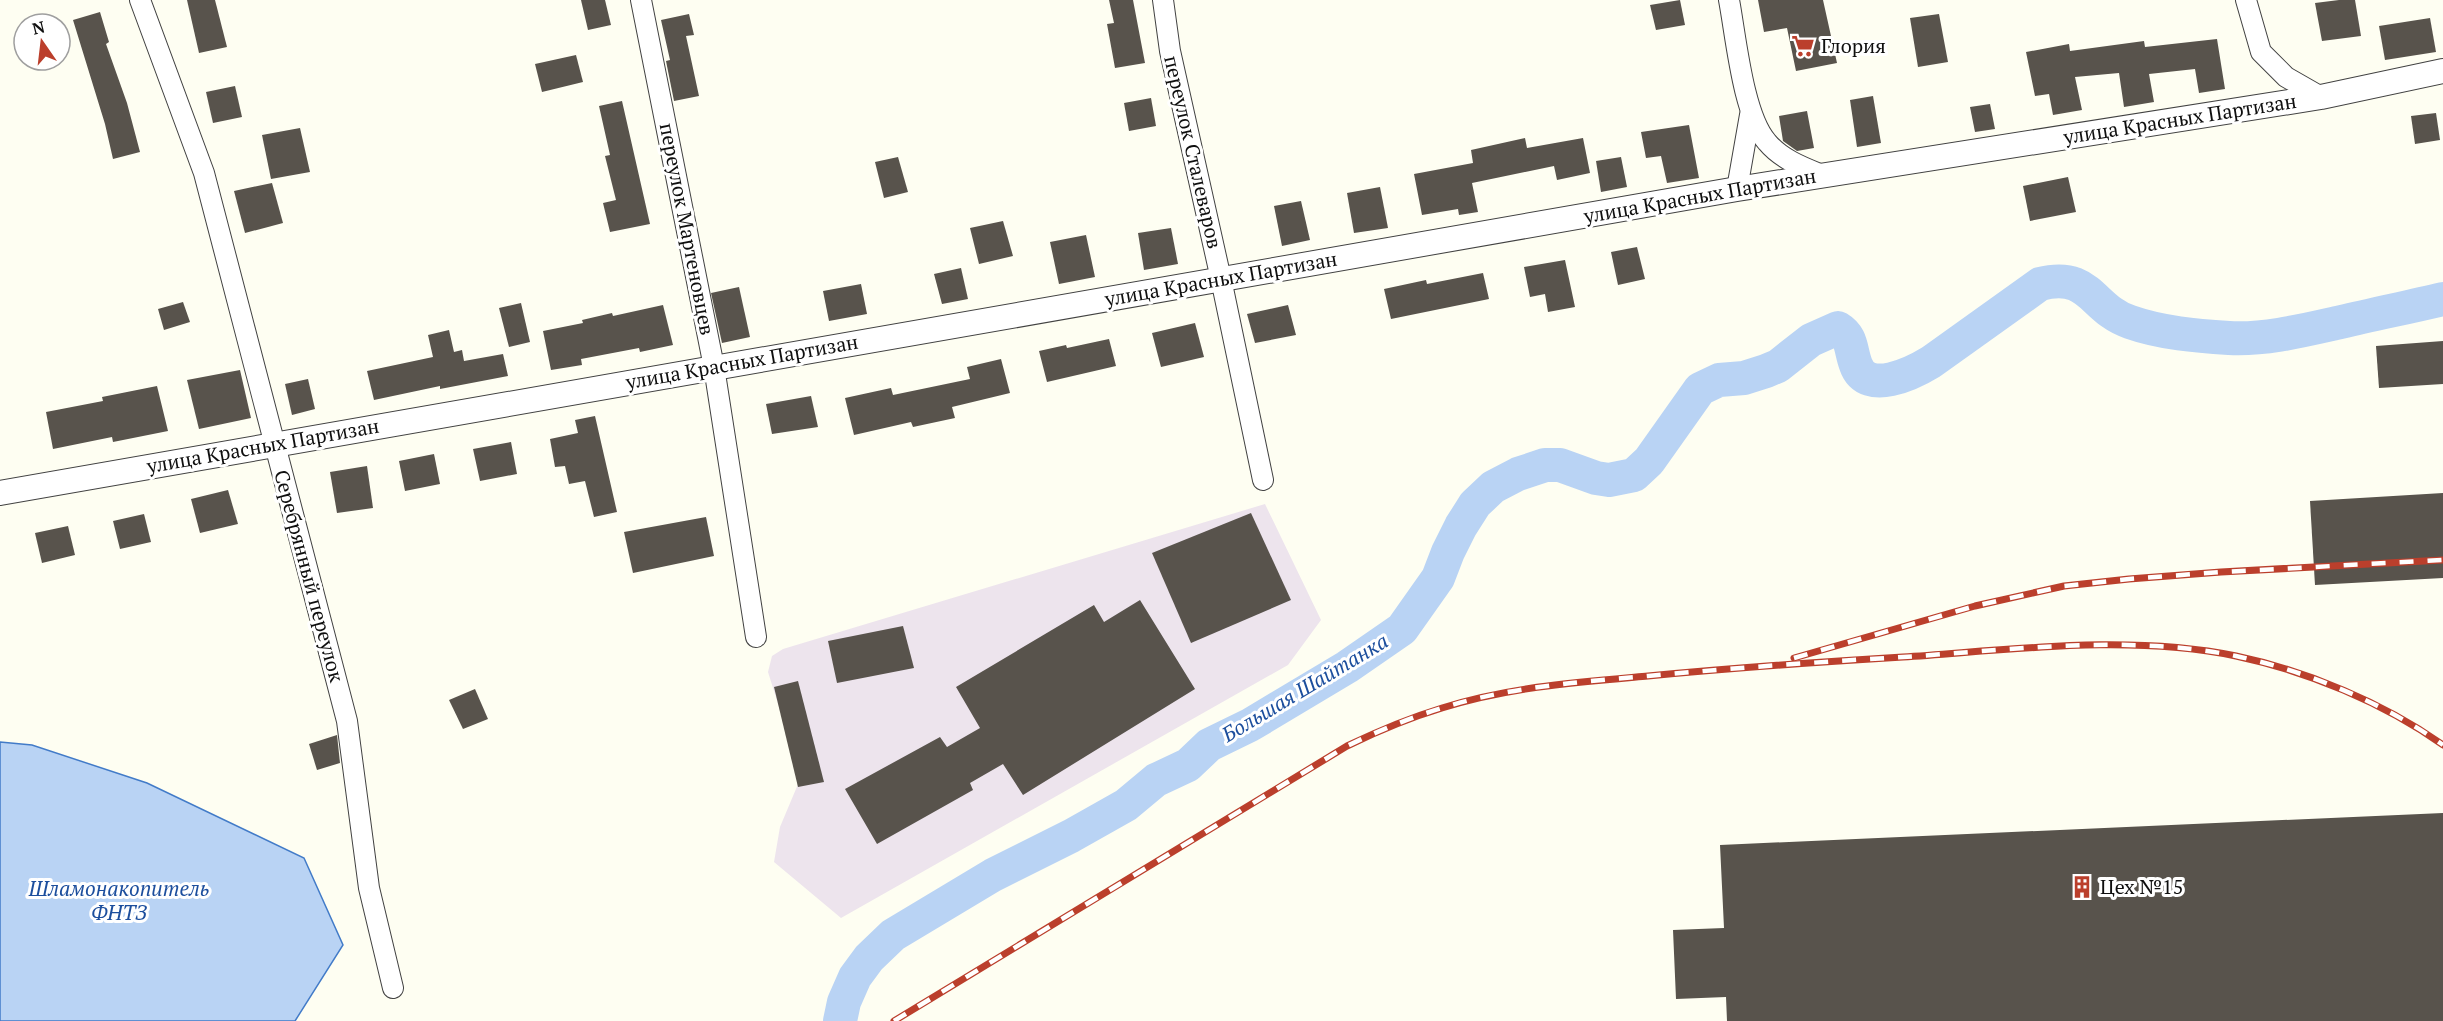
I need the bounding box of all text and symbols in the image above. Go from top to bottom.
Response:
north arrow [12,12,72,72]
text: N [30,15,47,40]
place label: Глория [1821,32,1886,59]
supermarket icon: Глория [1790,33,1816,59]
street label: переулок Сталеваров [1158,53,1229,251]
street label: улица Красных Партизан [2061,87,2298,150]
street label: переулок Мартеновцев [654,120,721,337]
street label: улица Красных Партизан [1581,162,1818,229]
street label: улица Красных Партизан [1102,245,1339,312]
street label: улица Красных Партизан [623,328,860,395]
street label: улица Красных Партизан [144,412,381,479]
street label: Серебрянный переулок [268,467,351,685]
water label: Большая Шайтанка [1215,626,1393,748]
place label: Цех №15 [2100,873,2183,900]
water label: Шламонакопитель ФНТЗ [28,874,209,926]
building icon: Цех №15 [2069,874,2095,900]

